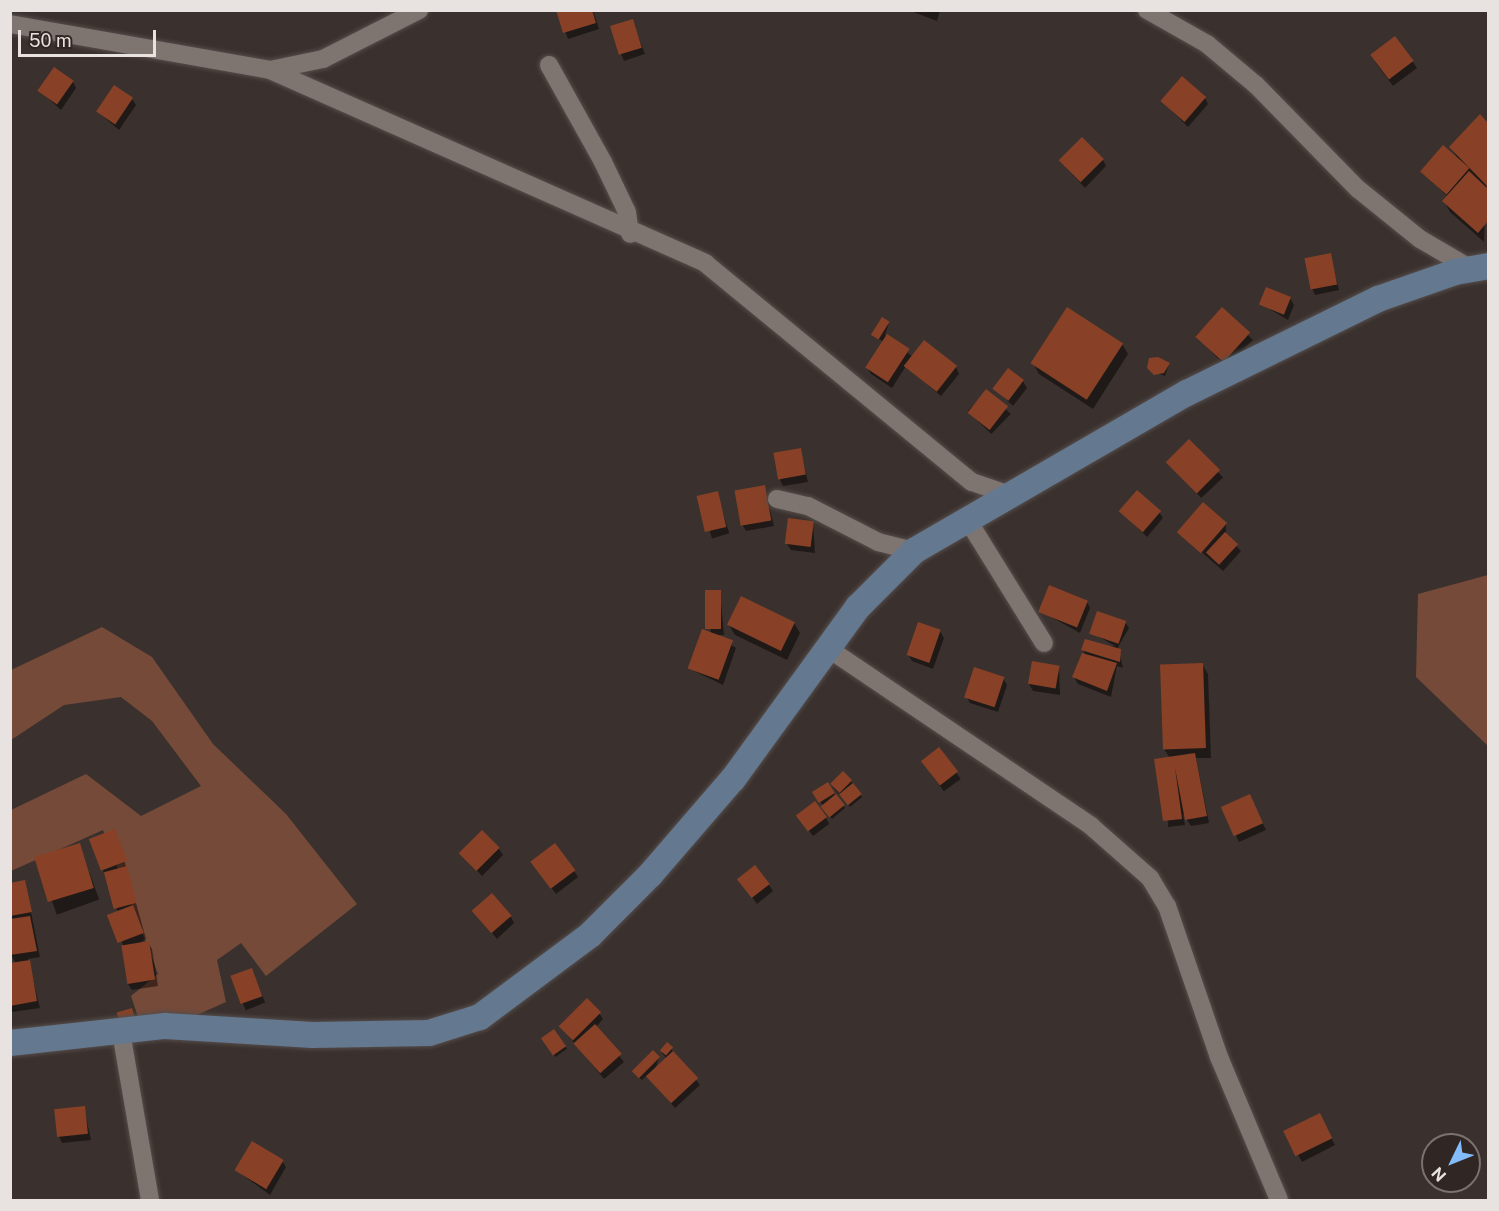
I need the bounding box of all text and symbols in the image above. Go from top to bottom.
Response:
scale bar [21,18,159,56]
text: 50 m [29,30,72,51]
north arrow [1421,1133,1481,1193]
text: N [1428,1163,1450,1185]

